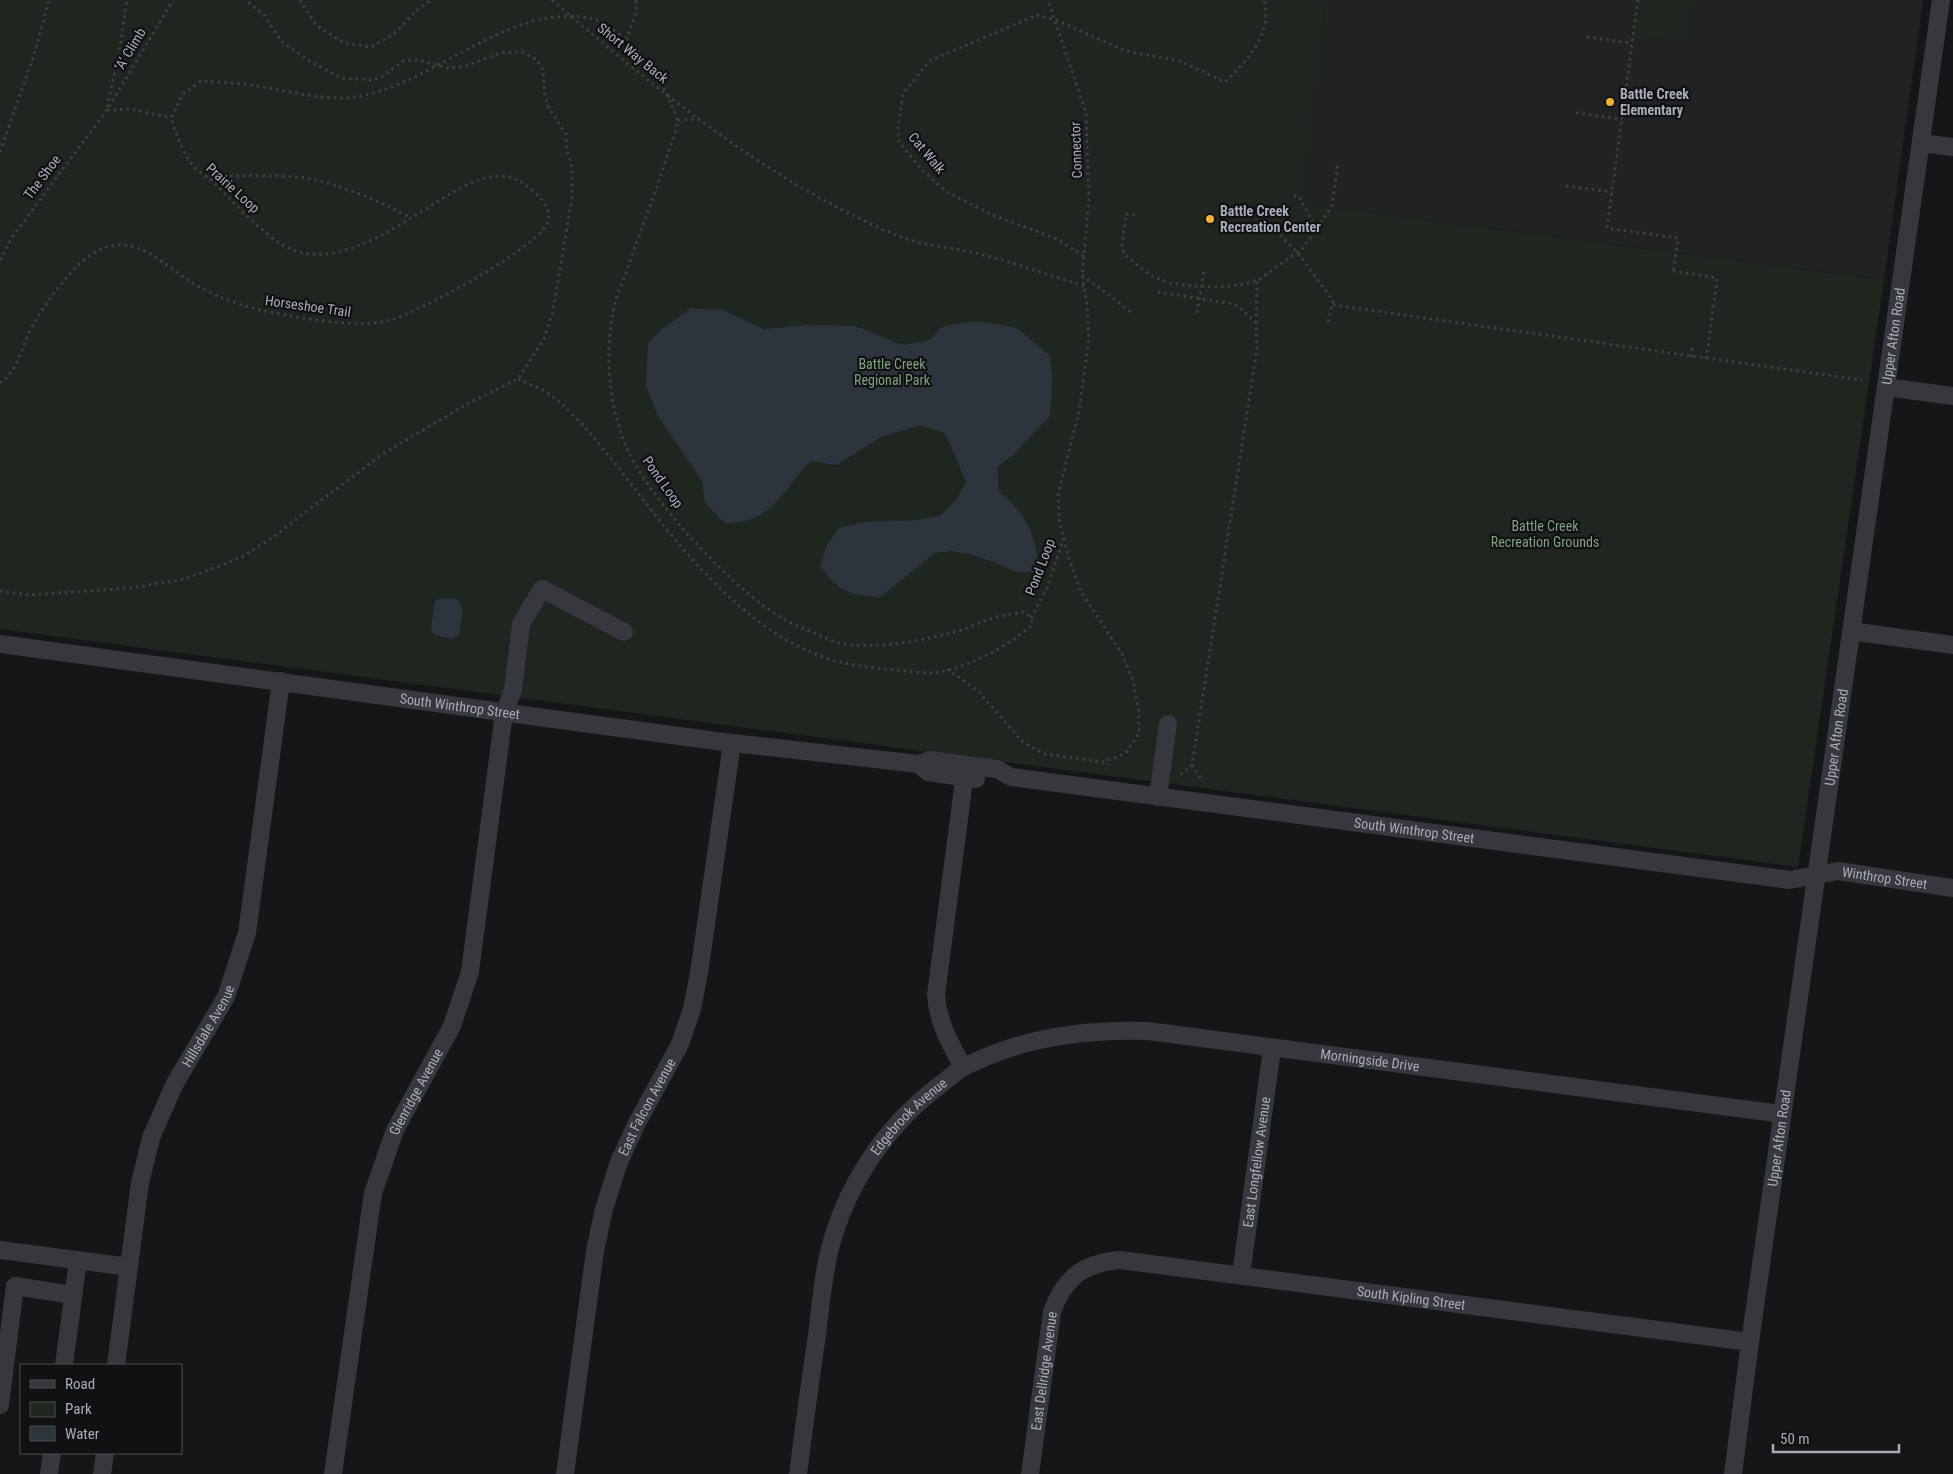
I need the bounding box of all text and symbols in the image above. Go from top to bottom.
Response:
street label: Short Way Back [594,20,672,87]
street label: ‘A’ Climb [111,25,149,73]
place label: Battle Creek Elementary [1620,86,1689,118]
marker: Battle Creek Elementary [1604,96,1616,108]
street label: Connector [1067,121,1085,179]
street label: Cat Walk [905,129,949,177]
street label: The Shoe [20,151,64,202]
street label: Prairie Loop [203,160,263,216]
place label: Battle Creek Recreation Center [1220,203,1321,235]
marker: Battle Creek Recreation Center [1204,213,1216,225]
street label: Upper Afton Road [1878,287,1908,386]
street label: Horseshoe Trail [264,292,352,320]
park label: Battle Creek Regional Park [854,356,931,388]
street label: Pond Loop [639,453,687,511]
park label: Battle Creek Recreation Grounds [1491,518,1599,550]
street label: Pond Loop [1022,536,1058,598]
street label: Upper Afton Road [1821,688,1851,787]
street label: South Winthrop Street [399,690,521,722]
street label: South Winthrop Street [1353,814,1475,846]
street label: Winthrop Street [1841,864,1928,892]
street label: Hillsdale Avenue [179,983,237,1070]
street label: Glenridge Avenue [386,1045,446,1137]
street label: Morningside Drive [1319,1046,1421,1075]
street label: East Falcon Avenue [615,1055,679,1158]
street label: Edgebrook Avenue [867,1074,950,1158]
street label: Upper Afton Road [1764,1089,1794,1188]
street label: East Longfellow Avenue [1240,1095,1273,1228]
street label: South Kipling Street [1356,1283,1466,1313]
street label: East Dellridge Avenue [1028,1310,1060,1431]
legend [20,1364,182,1454]
text: Road [65,1375,95,1393]
text: Park [65,1400,92,1418]
scale bar [1773,1422,1899,1454]
text: Water [65,1425,100,1443]
text: 50 m [1780,1430,1810,1448]

